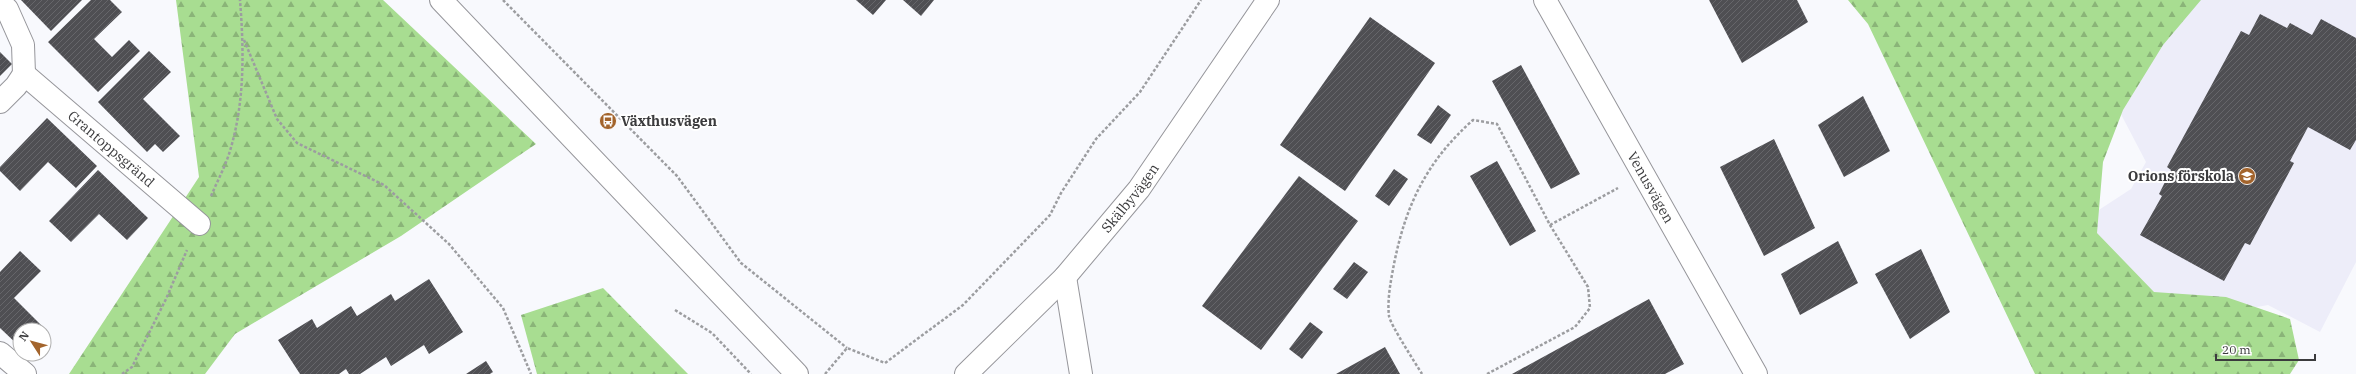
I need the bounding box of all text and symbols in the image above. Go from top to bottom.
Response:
street label: Grantoppsgränd [64,107,159,191]
bus stop icon: Växthusvägen [598,111,618,131]
place label: Växthusvägen [621,112,717,130]
street label: Venusvägen [1623,148,1678,226]
street label: Skälbyvägen [1097,160,1163,236]
school or university icon: Orions förskola [2237,166,2257,186]
place label: Orions förskola [2128,167,2234,185]
north arrow [12,322,52,362]
text: N [16,328,32,344]
scale bar [2216,336,2315,362]
text: 20 m [2222,342,2251,357]

